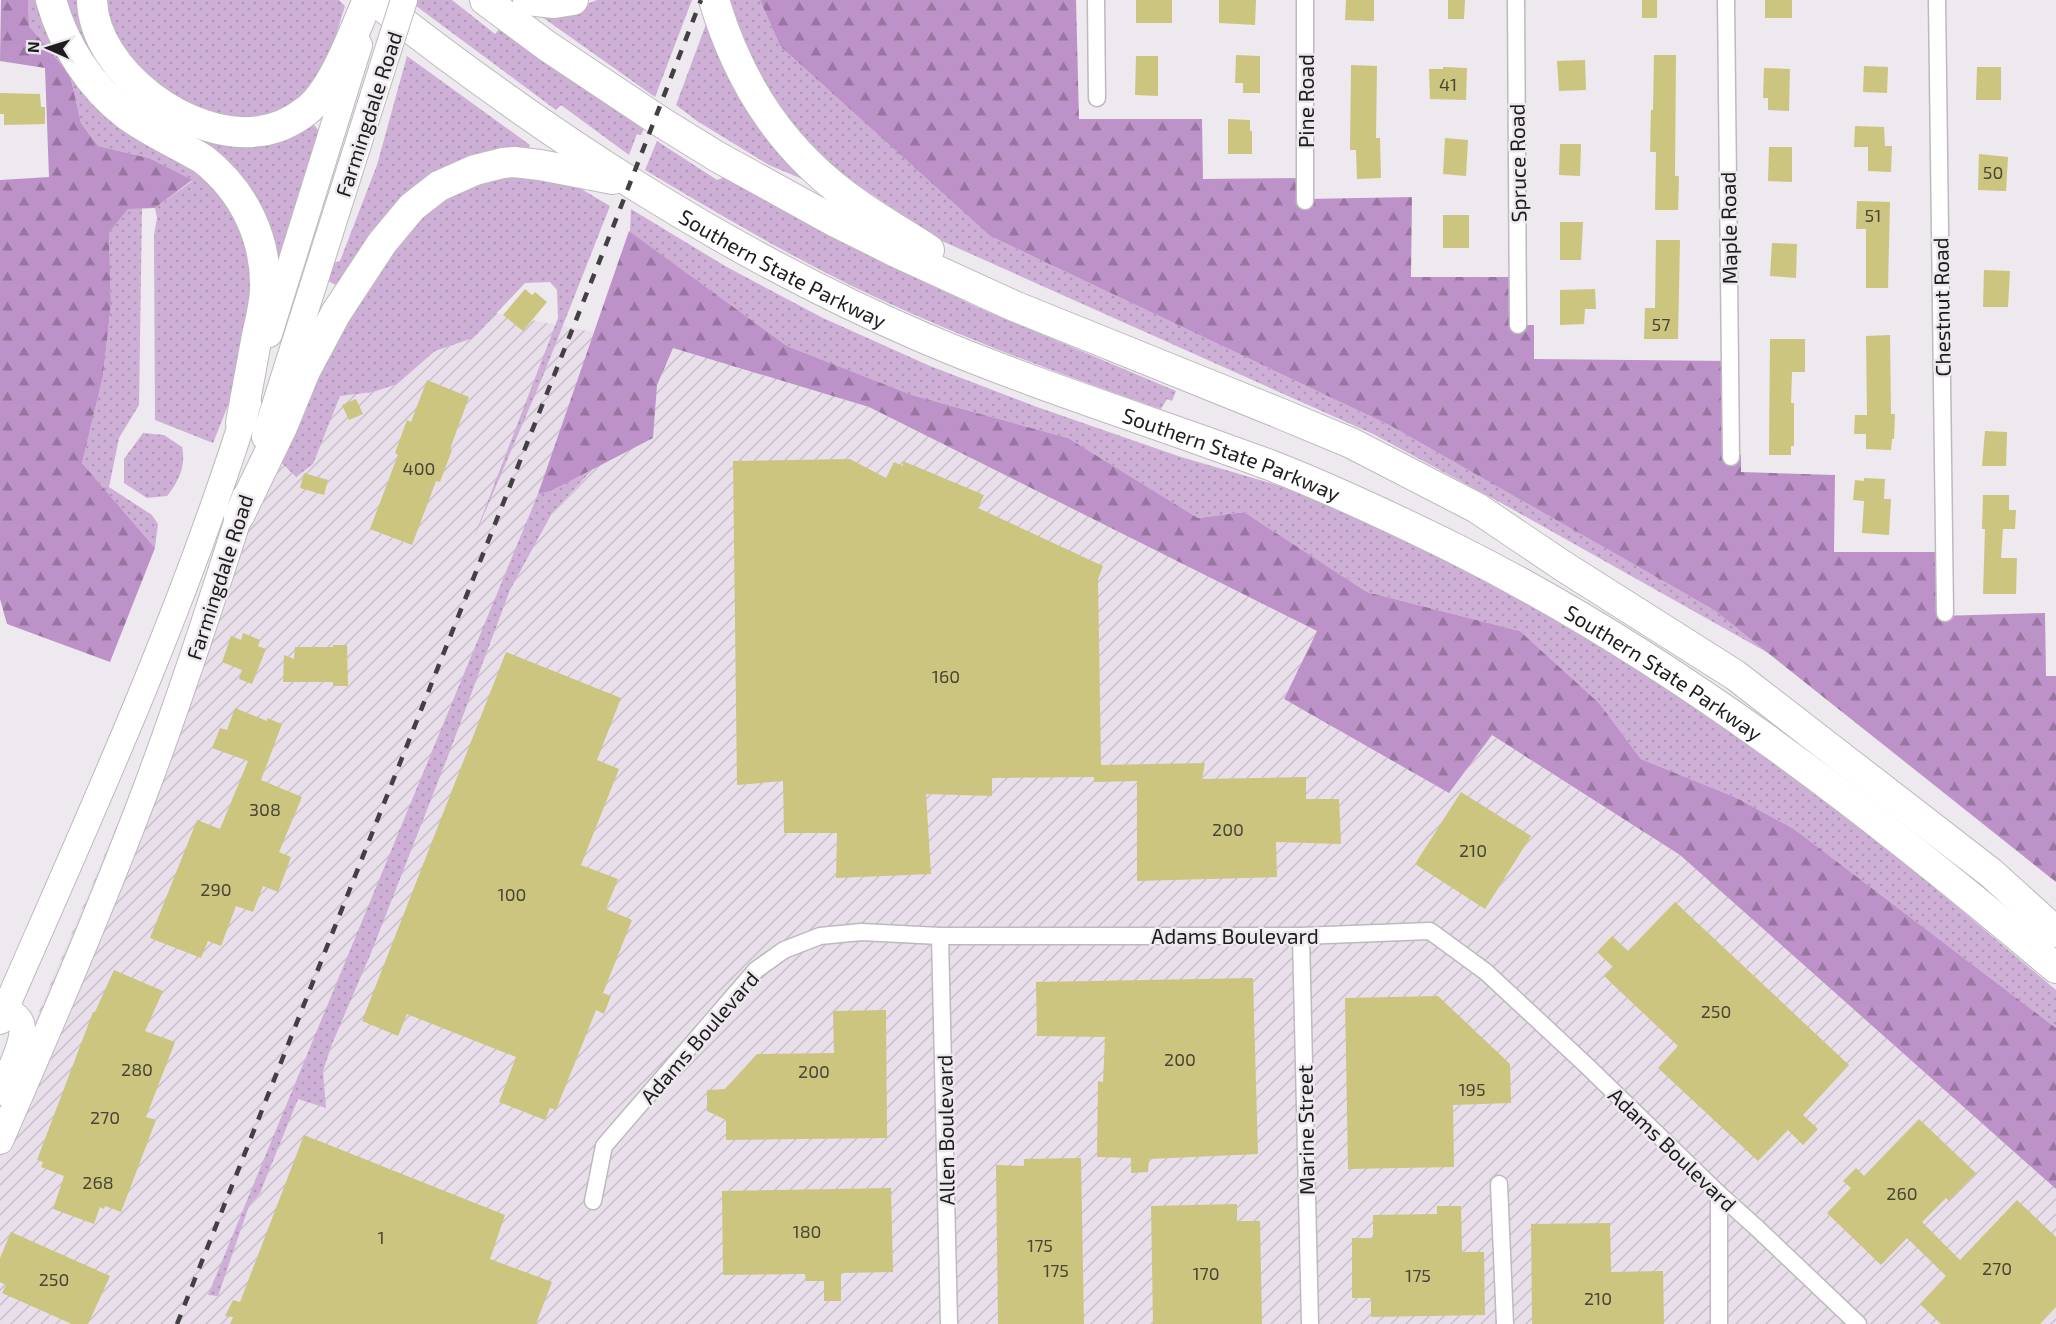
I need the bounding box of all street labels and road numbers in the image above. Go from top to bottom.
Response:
street label: Farmingdale Road [329,28,407,200]
street label: Pine Road [1293,54,1318,148]
street label: Spruce Road [1503,103,1531,223]
street label: Maple Road [1715,171,1741,285]
street label: Southern State Parkway [675,203,891,332]
street label: Chestnut Road [1927,237,1955,377]
street label: Southern State Parkway [1120,401,1345,505]
street label: Farmingdale Road [180,491,258,663]
street label: Southern State Parkway [1561,599,1768,745]
street label: Adams Boulevard [1151,923,1319,948]
street label: Adams Boulevard [635,966,763,1108]
street label: Allen Boulevard [931,1054,959,1206]
street label: Marine Street [1291,1065,1319,1195]
street label: Adams Boulevard [1604,1082,1742,1216]

